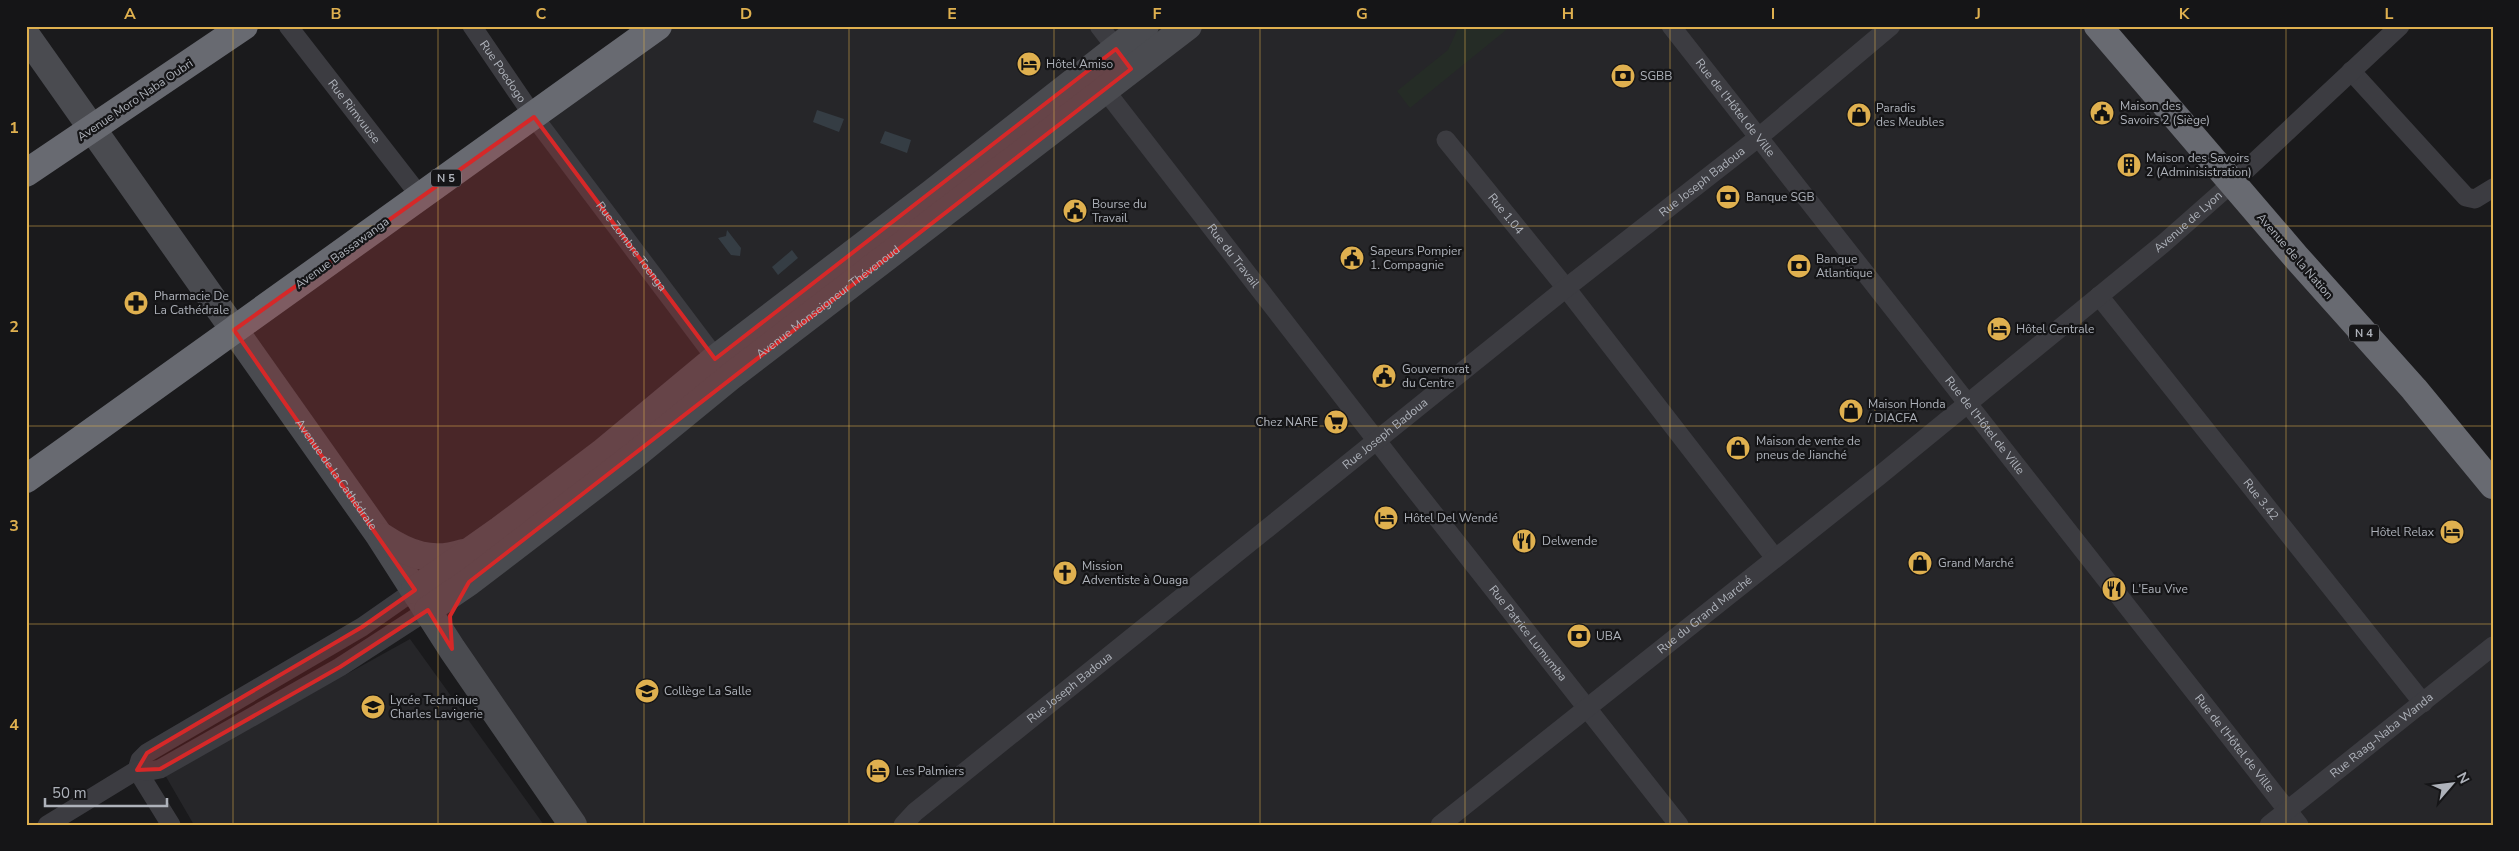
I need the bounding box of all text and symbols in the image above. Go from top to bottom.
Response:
text: A [124,3,136,25]
text: B [330,3,342,25]
text: C [536,3,547,25]
text: D [740,3,752,25]
text: E [947,3,957,25]
text: F [1153,3,1162,25]
text: G [1356,3,1368,25]
text: H [1562,3,1574,25]
text: I [1771,3,1775,25]
text: J [1974,3,1981,25]
text: K [2179,3,2191,25]
text: L [2385,3,2394,25]
street label: Rue Poedogo [476,37,530,106]
hotel icon: Hôtel Amiso [1016,51,1042,77]
street label: Avenue Moro Naba Oubri [74,55,196,145]
street label: Rue de l'Hôtel de Ville [1692,55,1779,160]
place label: Hôtel Amiso [1046,56,1113,72]
bank icon: SGBB [1610,63,1636,89]
place label: SGBB [1640,68,1672,84]
street label: Rue Rimvuuse [324,76,384,147]
place label: Maison des Savoirs 2 (Siège) [2120,98,2210,128]
place label: Paradis des Meubles [1876,100,1944,130]
public building icon: Maison des Savoirs 2 (Siège) [2089,100,2115,126]
shop icon: Paradis des Meubles [1846,102,1872,128]
text: 1 [9,117,19,139]
street label: Rue Joseph Badoua [1656,143,1748,220]
place label: Maison des Savoirs 2 (Adminisistration) [2146,150,2252,180]
building icon: Maison des Savoirs 2 (Adminisistration) [2116,152,2142,178]
road number: N 5 [431,170,461,187]
bank icon: Banque SGB [1715,184,1741,210]
street label: Avenue de Lyon [2150,187,2226,256]
place label: Banque SGB [1746,189,1815,205]
street label: Rue 1.04 [1484,190,1527,238]
place label: Bourse du Travail [1092,196,1147,226]
street label: Rue Zombre Toenga [592,198,670,294]
public building icon: Bourse du Travail [1062,198,1088,224]
street label: Avenue de la Nation [2253,210,2337,302]
street label: Avenue Bassawanga [292,213,392,293]
street label: Rue du Travail [1204,220,1263,291]
street label: Avenue Monseigneur Thévenoud [753,242,903,362]
place label: Sapeurs Pompier 1. Compagnie [1370,243,1462,273]
public building icon: Sapeurs Pompier 1. Compagnie [1339,245,1365,271]
place label: Banque Atlantique [1816,251,1873,281]
bank icon: Banque Atlantique [1786,253,1812,279]
place label: Pharmacie De La Cathédrale [154,288,229,318]
pharmacy icon: Pharmacie De La Cathédrale [123,290,149,316]
text: 2 [9,316,19,338]
hotel icon: Hôtel Centrale [1986,316,2012,342]
place label: Hôtel Centrale [2016,321,2094,337]
road number: N 4 [2349,324,2379,342]
place label: Gouvernorat du Centre [1402,361,1470,391]
public building icon: Gouvernorat du Centre [1371,363,1397,389]
street label: Rue de l'Hôtel de Ville [1941,373,2028,478]
street label: Rue Joseph Badoua [1339,394,1431,473]
place label: Maison Honda / DIACFA [1867,396,1946,426]
shop icon: Maison Honda / DIACFA [1838,398,1864,424]
supermarket icon: Chez NARE [1323,409,1349,435]
place label: Chez NARE [1255,414,1318,430]
street label: Avenue de la Cathédrale [291,416,381,533]
place label: Maison de vente de pneus de Jianché [1756,433,1861,463]
shop icon: Maison de vente de pneus de Jianché [1725,435,1751,461]
street label: Rue 3.42 [2240,475,2282,523]
hotel icon: Hôtel Del Wendé [1373,505,1399,531]
place label: Hôtel Del Wendé [1404,510,1498,526]
text: 3 [9,515,19,537]
hotel icon: Hôtel Relax [2439,519,2465,545]
place label: Hôtel Relax [2371,524,2435,540]
restaurant icon: Delwende [1511,528,1537,554]
place label: Delwende [1542,533,1597,549]
shop icon: Grand Marché [1907,550,1933,576]
place label: Grand Marché [1938,555,2014,571]
place label: Mission Adventiste à Ouaga [1082,558,1188,588]
church icon: Mission Adventiste à Ouaga [1052,560,1078,586]
street label: Rue du Grand Marché [1654,572,1755,657]
restaurant icon: L'Eau Vive [2101,576,2127,602]
place label: L'Eau Vive [2132,581,2188,597]
street label: Rue Patrice Lumumba [1485,582,1571,685]
bank icon: UBA [1566,623,1592,649]
place label: UBA [1596,628,1622,644]
street label: Rue Joseph Badoua [1023,648,1115,727]
school or university icon: Collège La Salle [634,678,660,704]
place label: Collège La Salle [664,683,751,699]
street label: Rue Raag-Naba Wanda [2327,689,2436,781]
street label: Rue de l'Hôtel de Ville [2191,691,2278,795]
place label: Lycée Technique Charles Lavigerie [390,692,483,722]
school or university icon: Lycée Technique Charles Lavigerie [360,694,386,720]
text: 4 [9,714,19,736]
hotel icon: Les Palmiers [865,758,891,784]
north arrow [2426,758,2476,808]
place label: Les Palmiers [896,763,965,779]
text: N [2452,769,2474,787]
scale bar [45,776,168,808]
text: 50 m [52,783,87,803]

